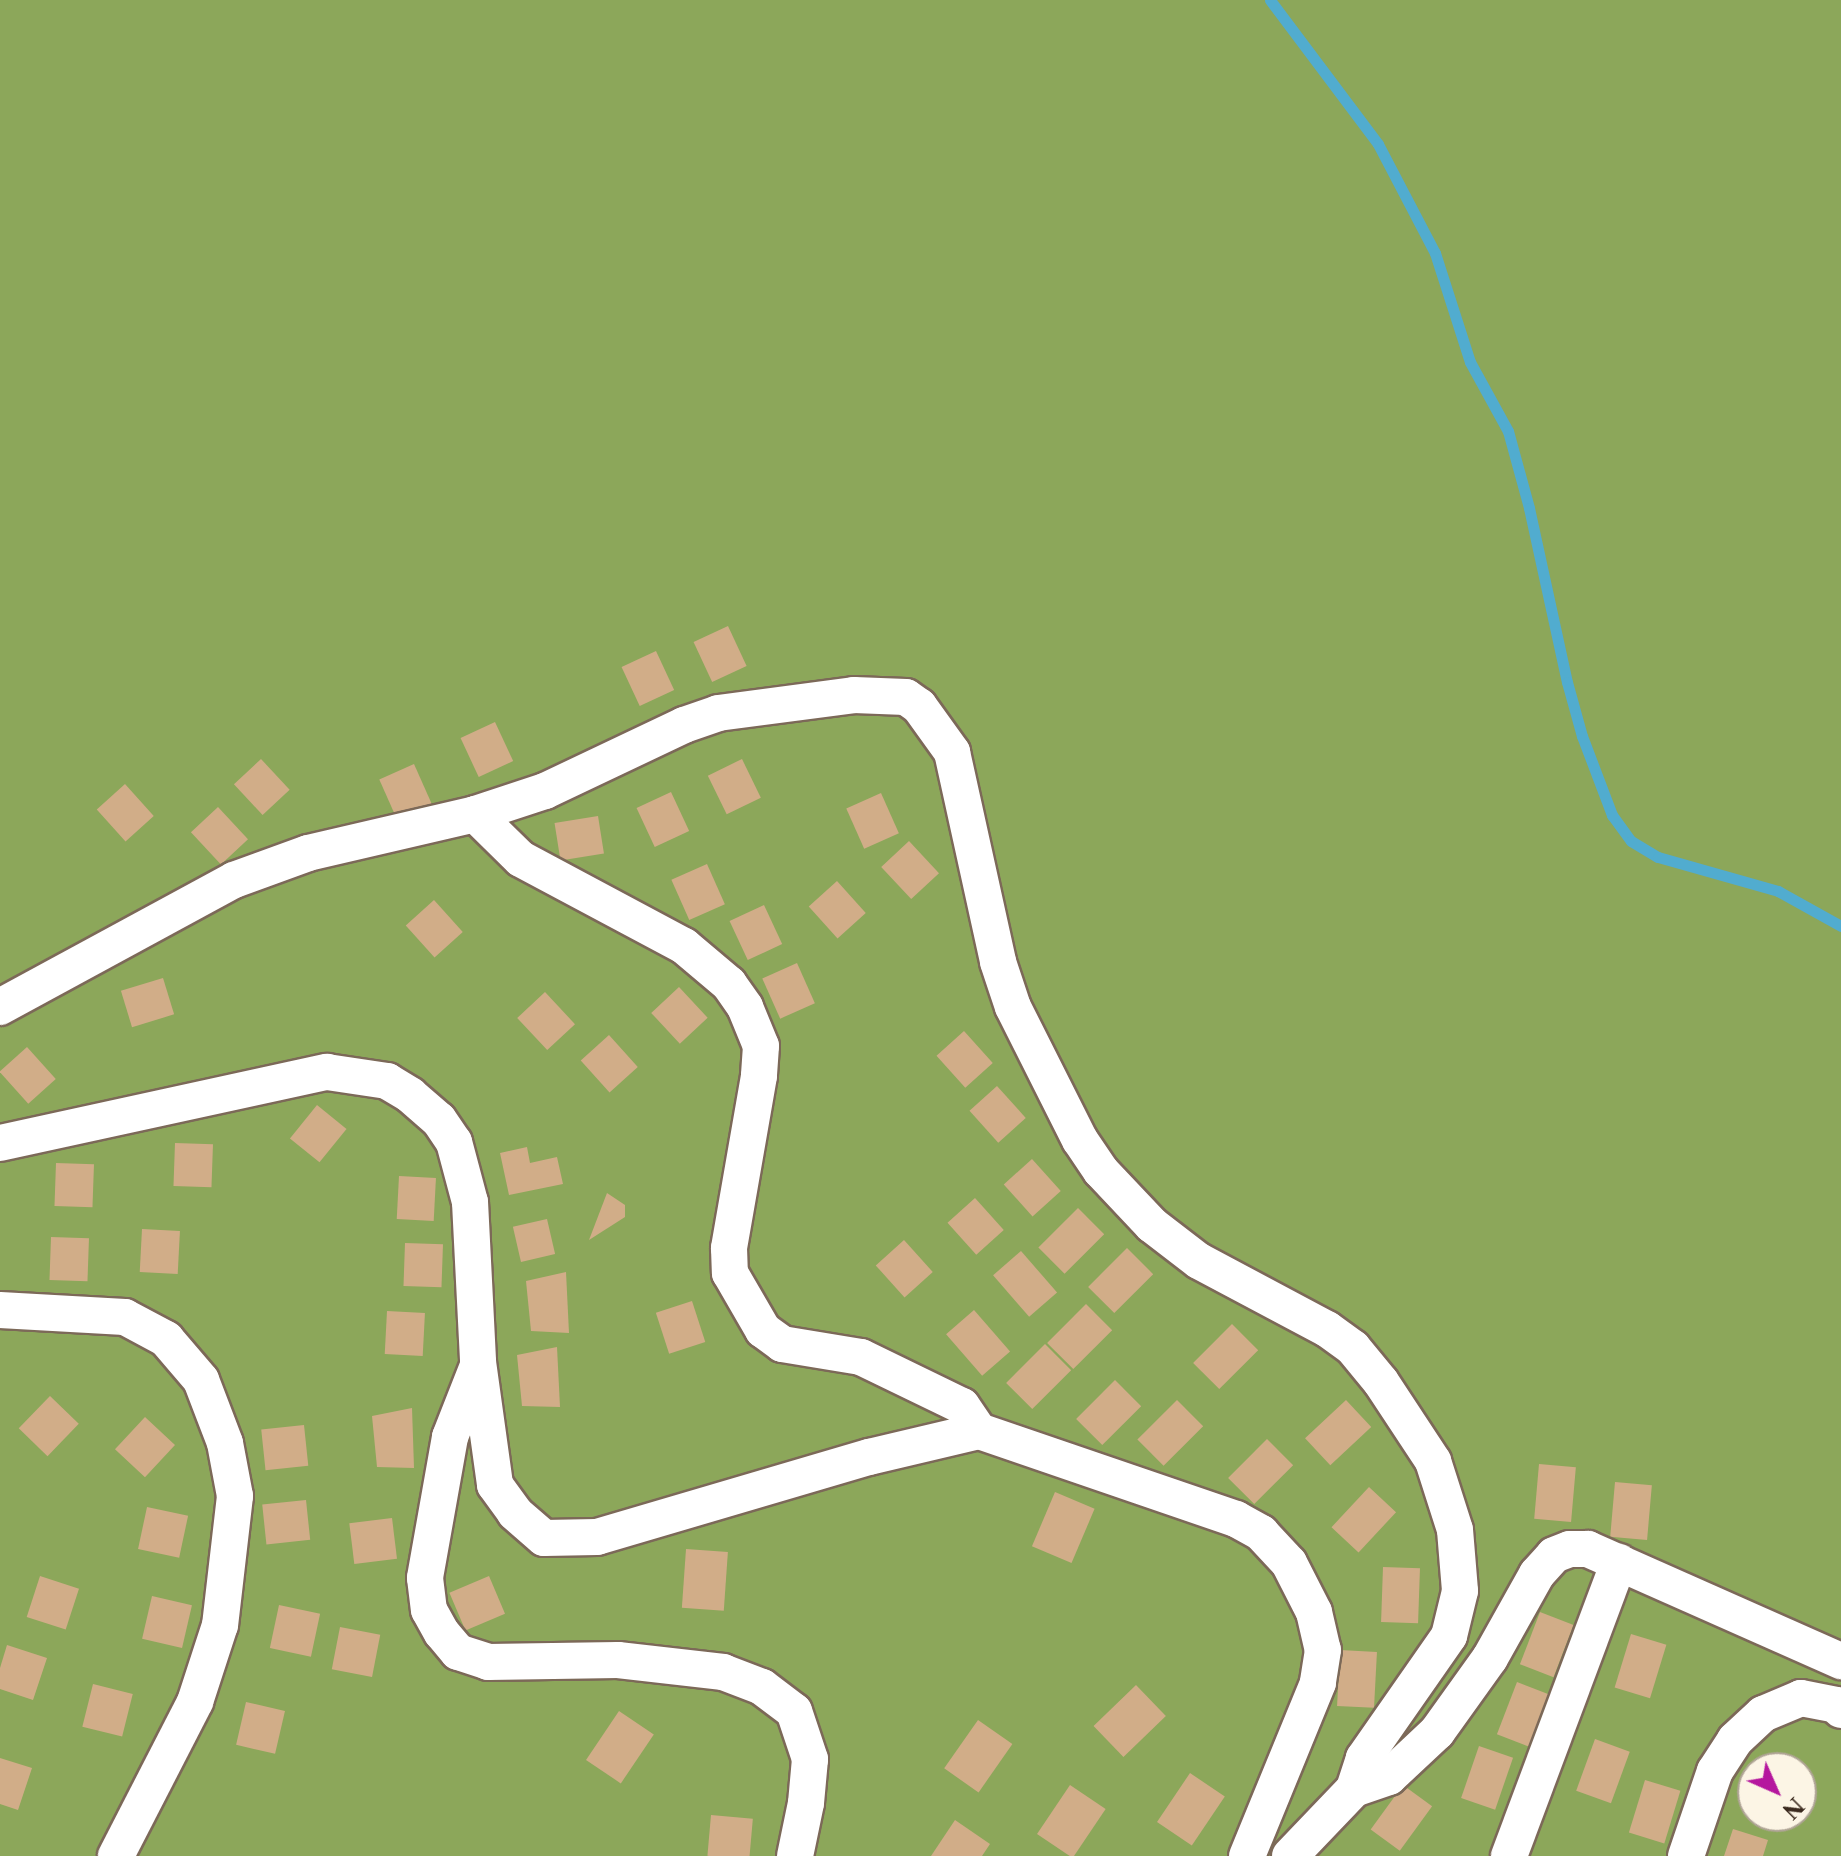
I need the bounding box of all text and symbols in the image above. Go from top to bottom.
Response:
north arrow [1737,1752,1817,1832]
text: N [1777,1792,1809,1824]

